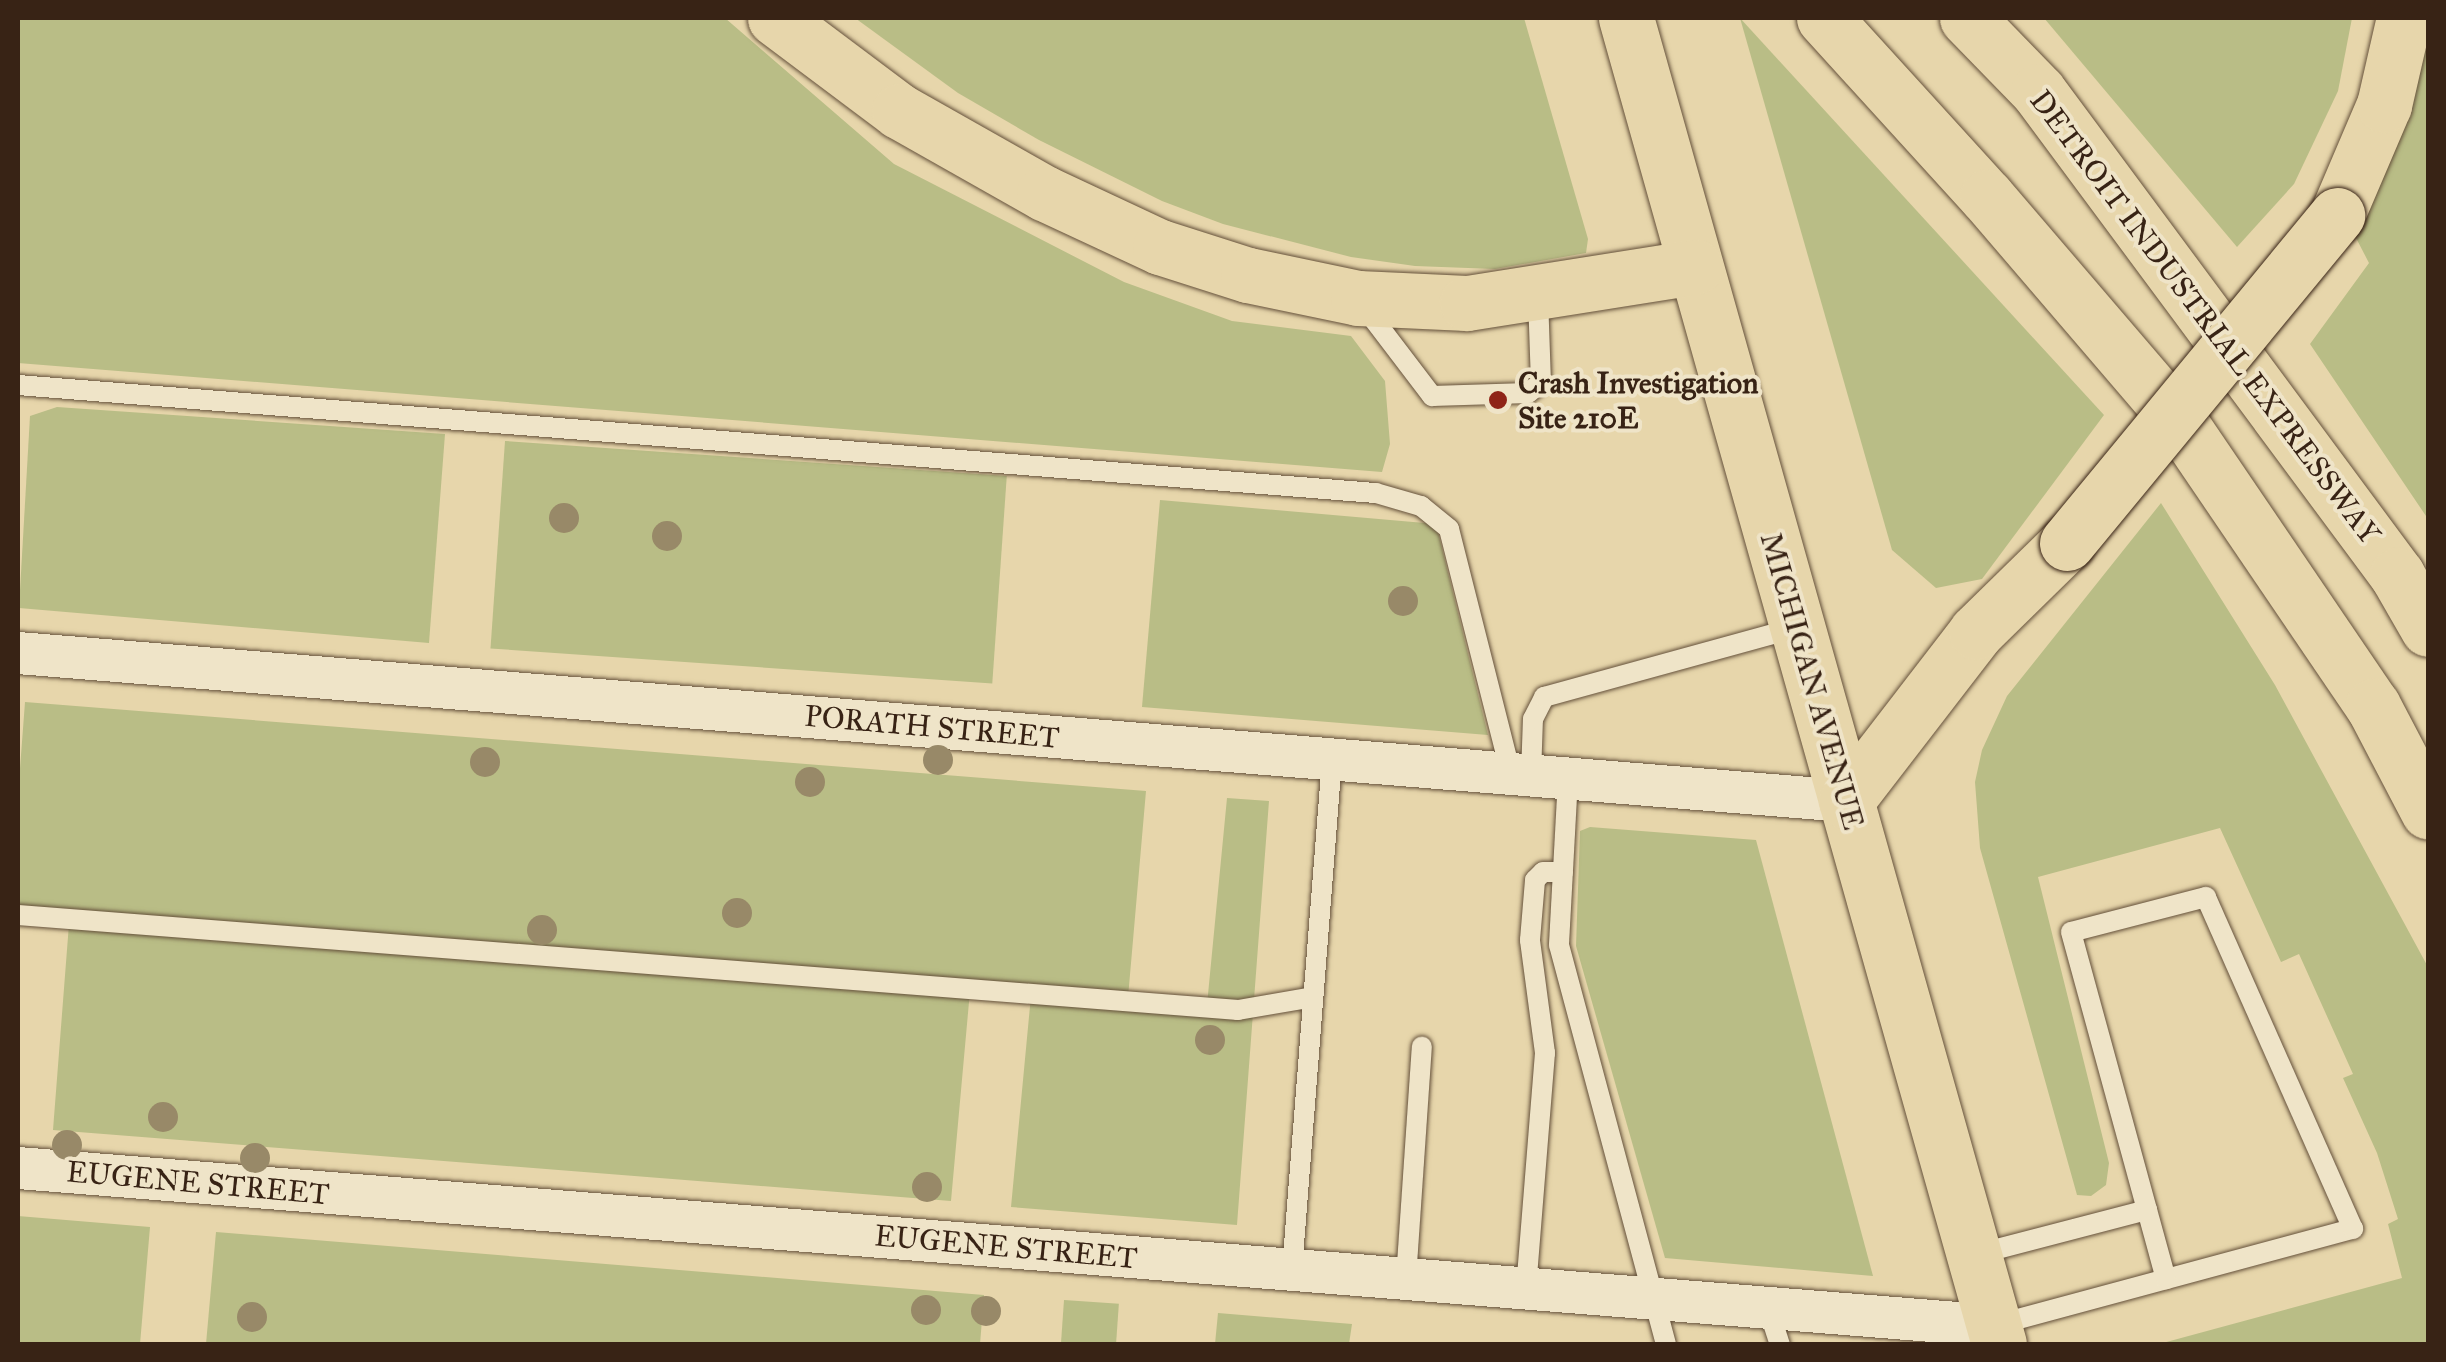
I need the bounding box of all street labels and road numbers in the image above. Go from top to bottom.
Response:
street label: DETROIT INDUSTRIAL EXPRESSWAY [2022,83,2388,551]
street label: MICHIGAN AVENUE [1752,528,1872,834]
street label: PORATH STREET [803,698,1061,756]
street label: EUGENE STREET [65,1154,331,1212]
street label: EUGENE STREET [873,1218,1139,1276]

